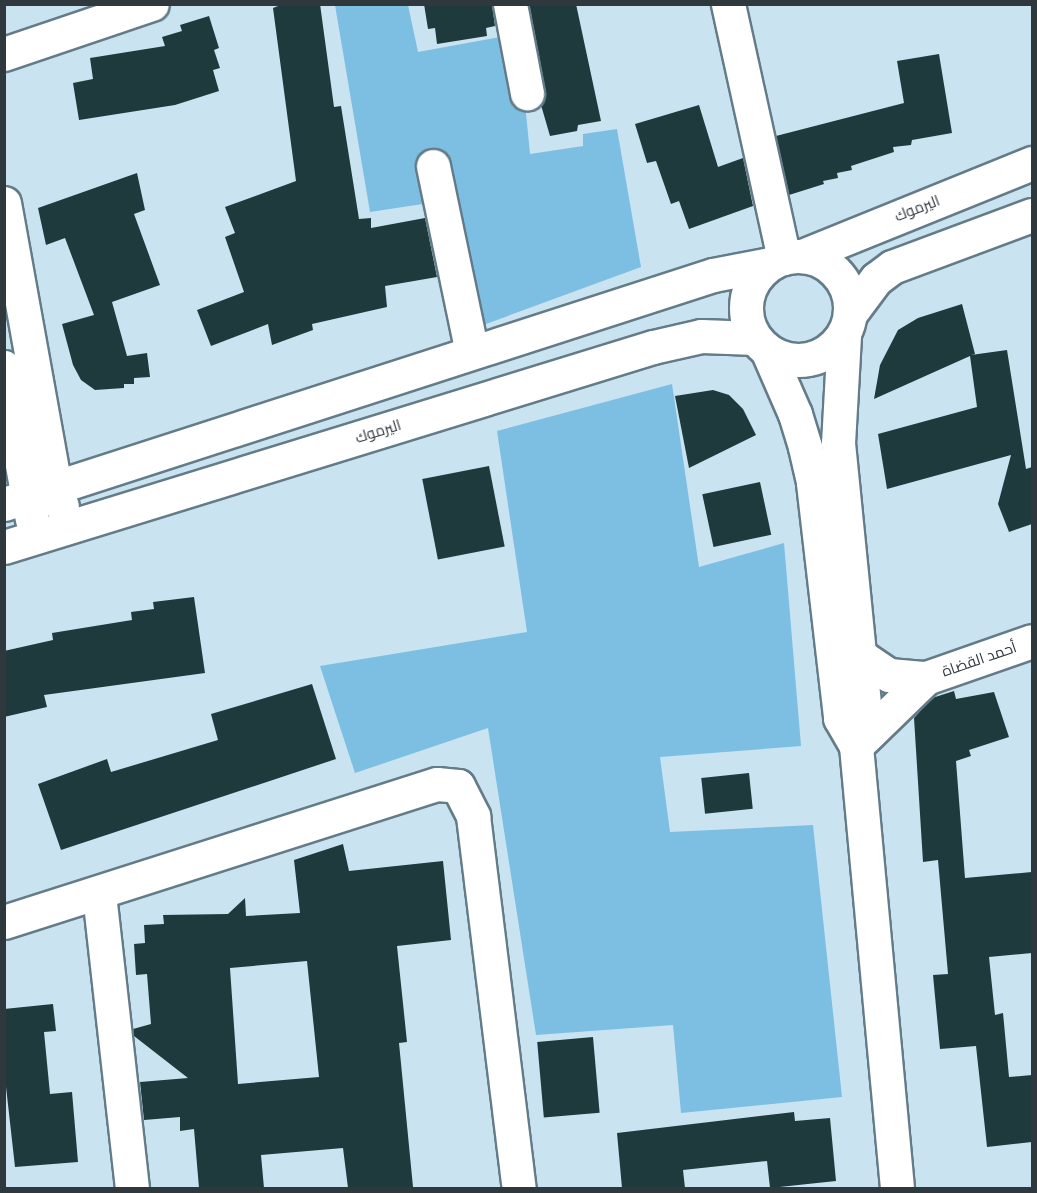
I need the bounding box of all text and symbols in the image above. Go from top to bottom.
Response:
street label: اليرموك [892,191,942,225]
street label: اليرموك [353,416,403,446]
street label: أحمد القضاة [939,638,1019,680]

